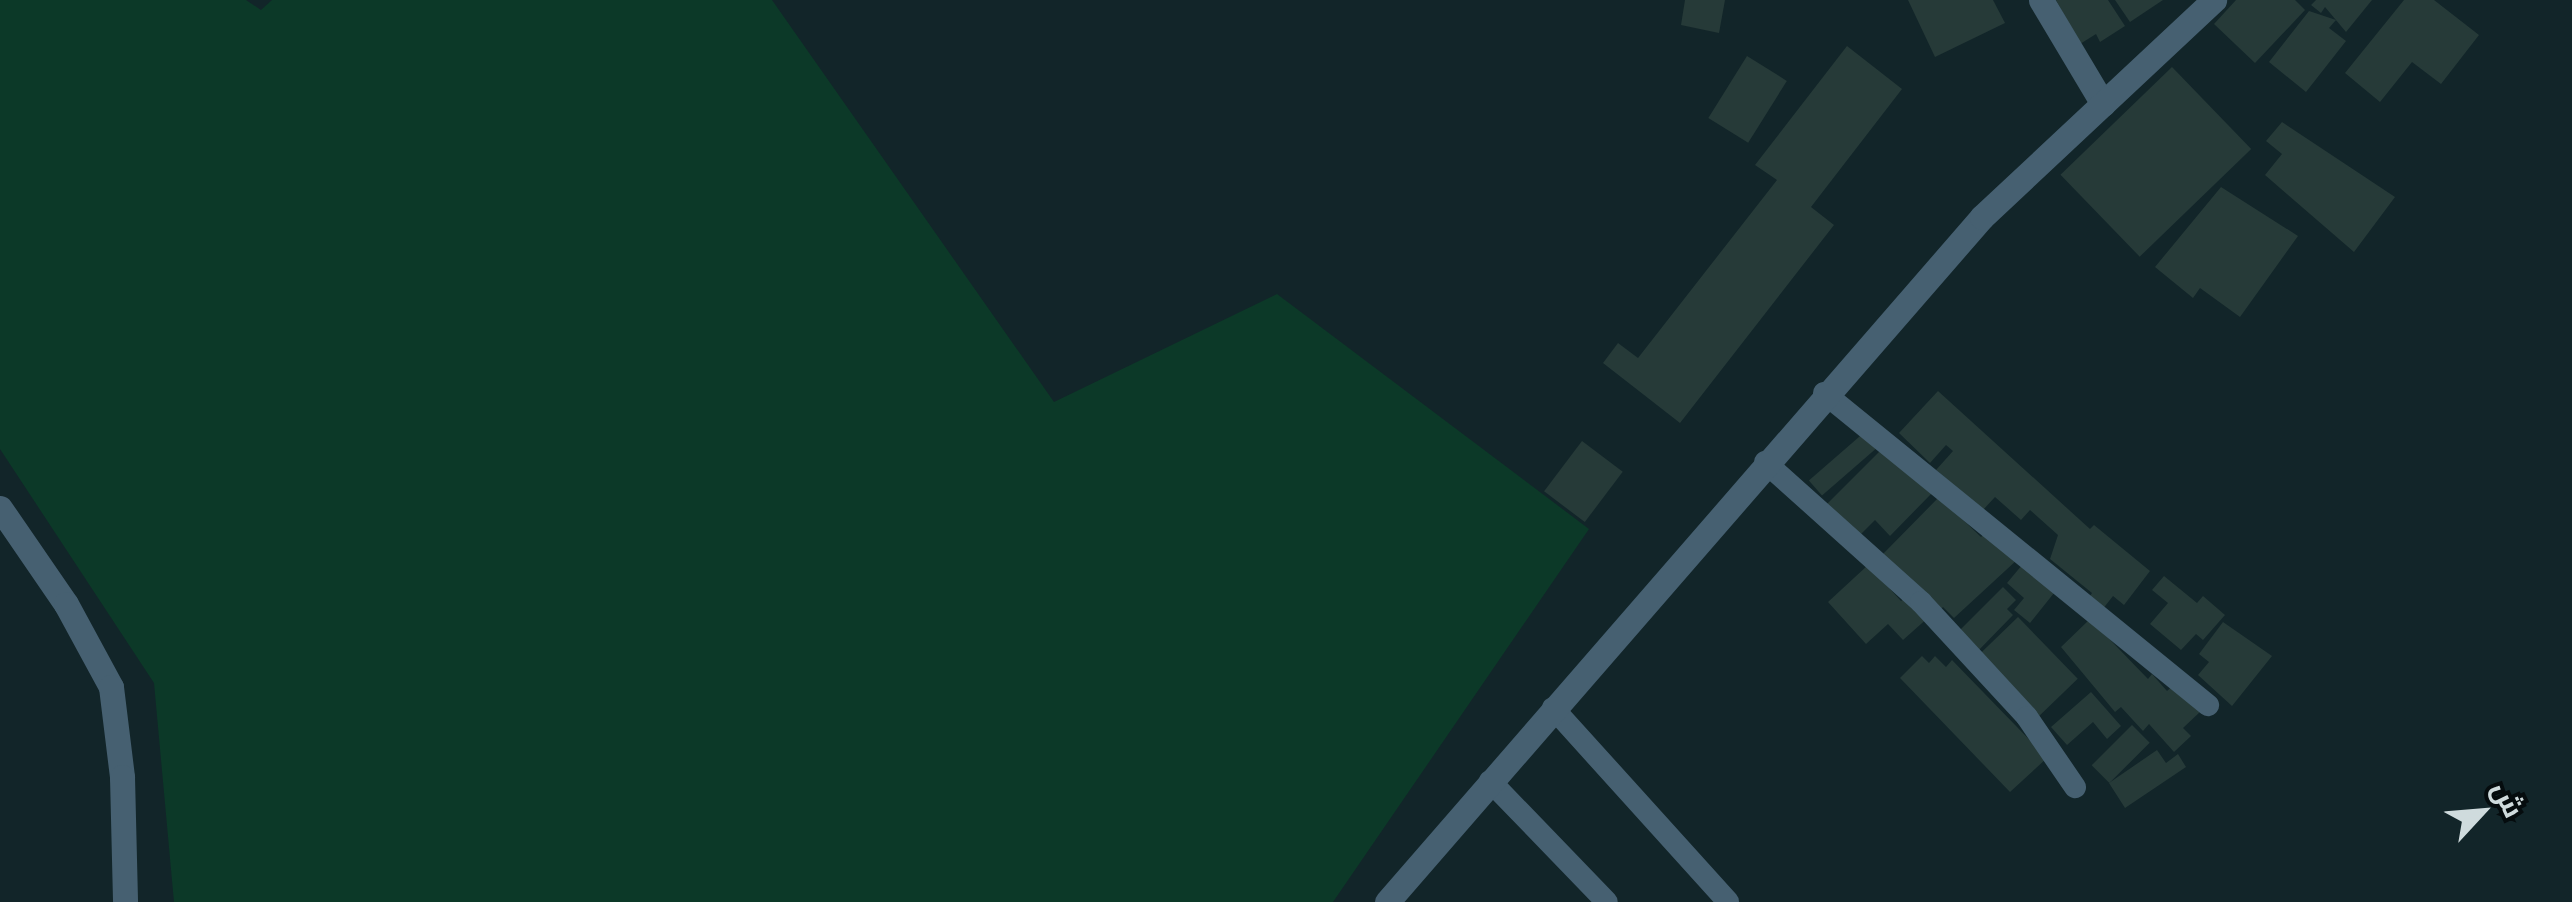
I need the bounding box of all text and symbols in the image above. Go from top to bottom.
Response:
north arrow [2432,762,2532,862]
text: ش [2486,775,2532,822]

